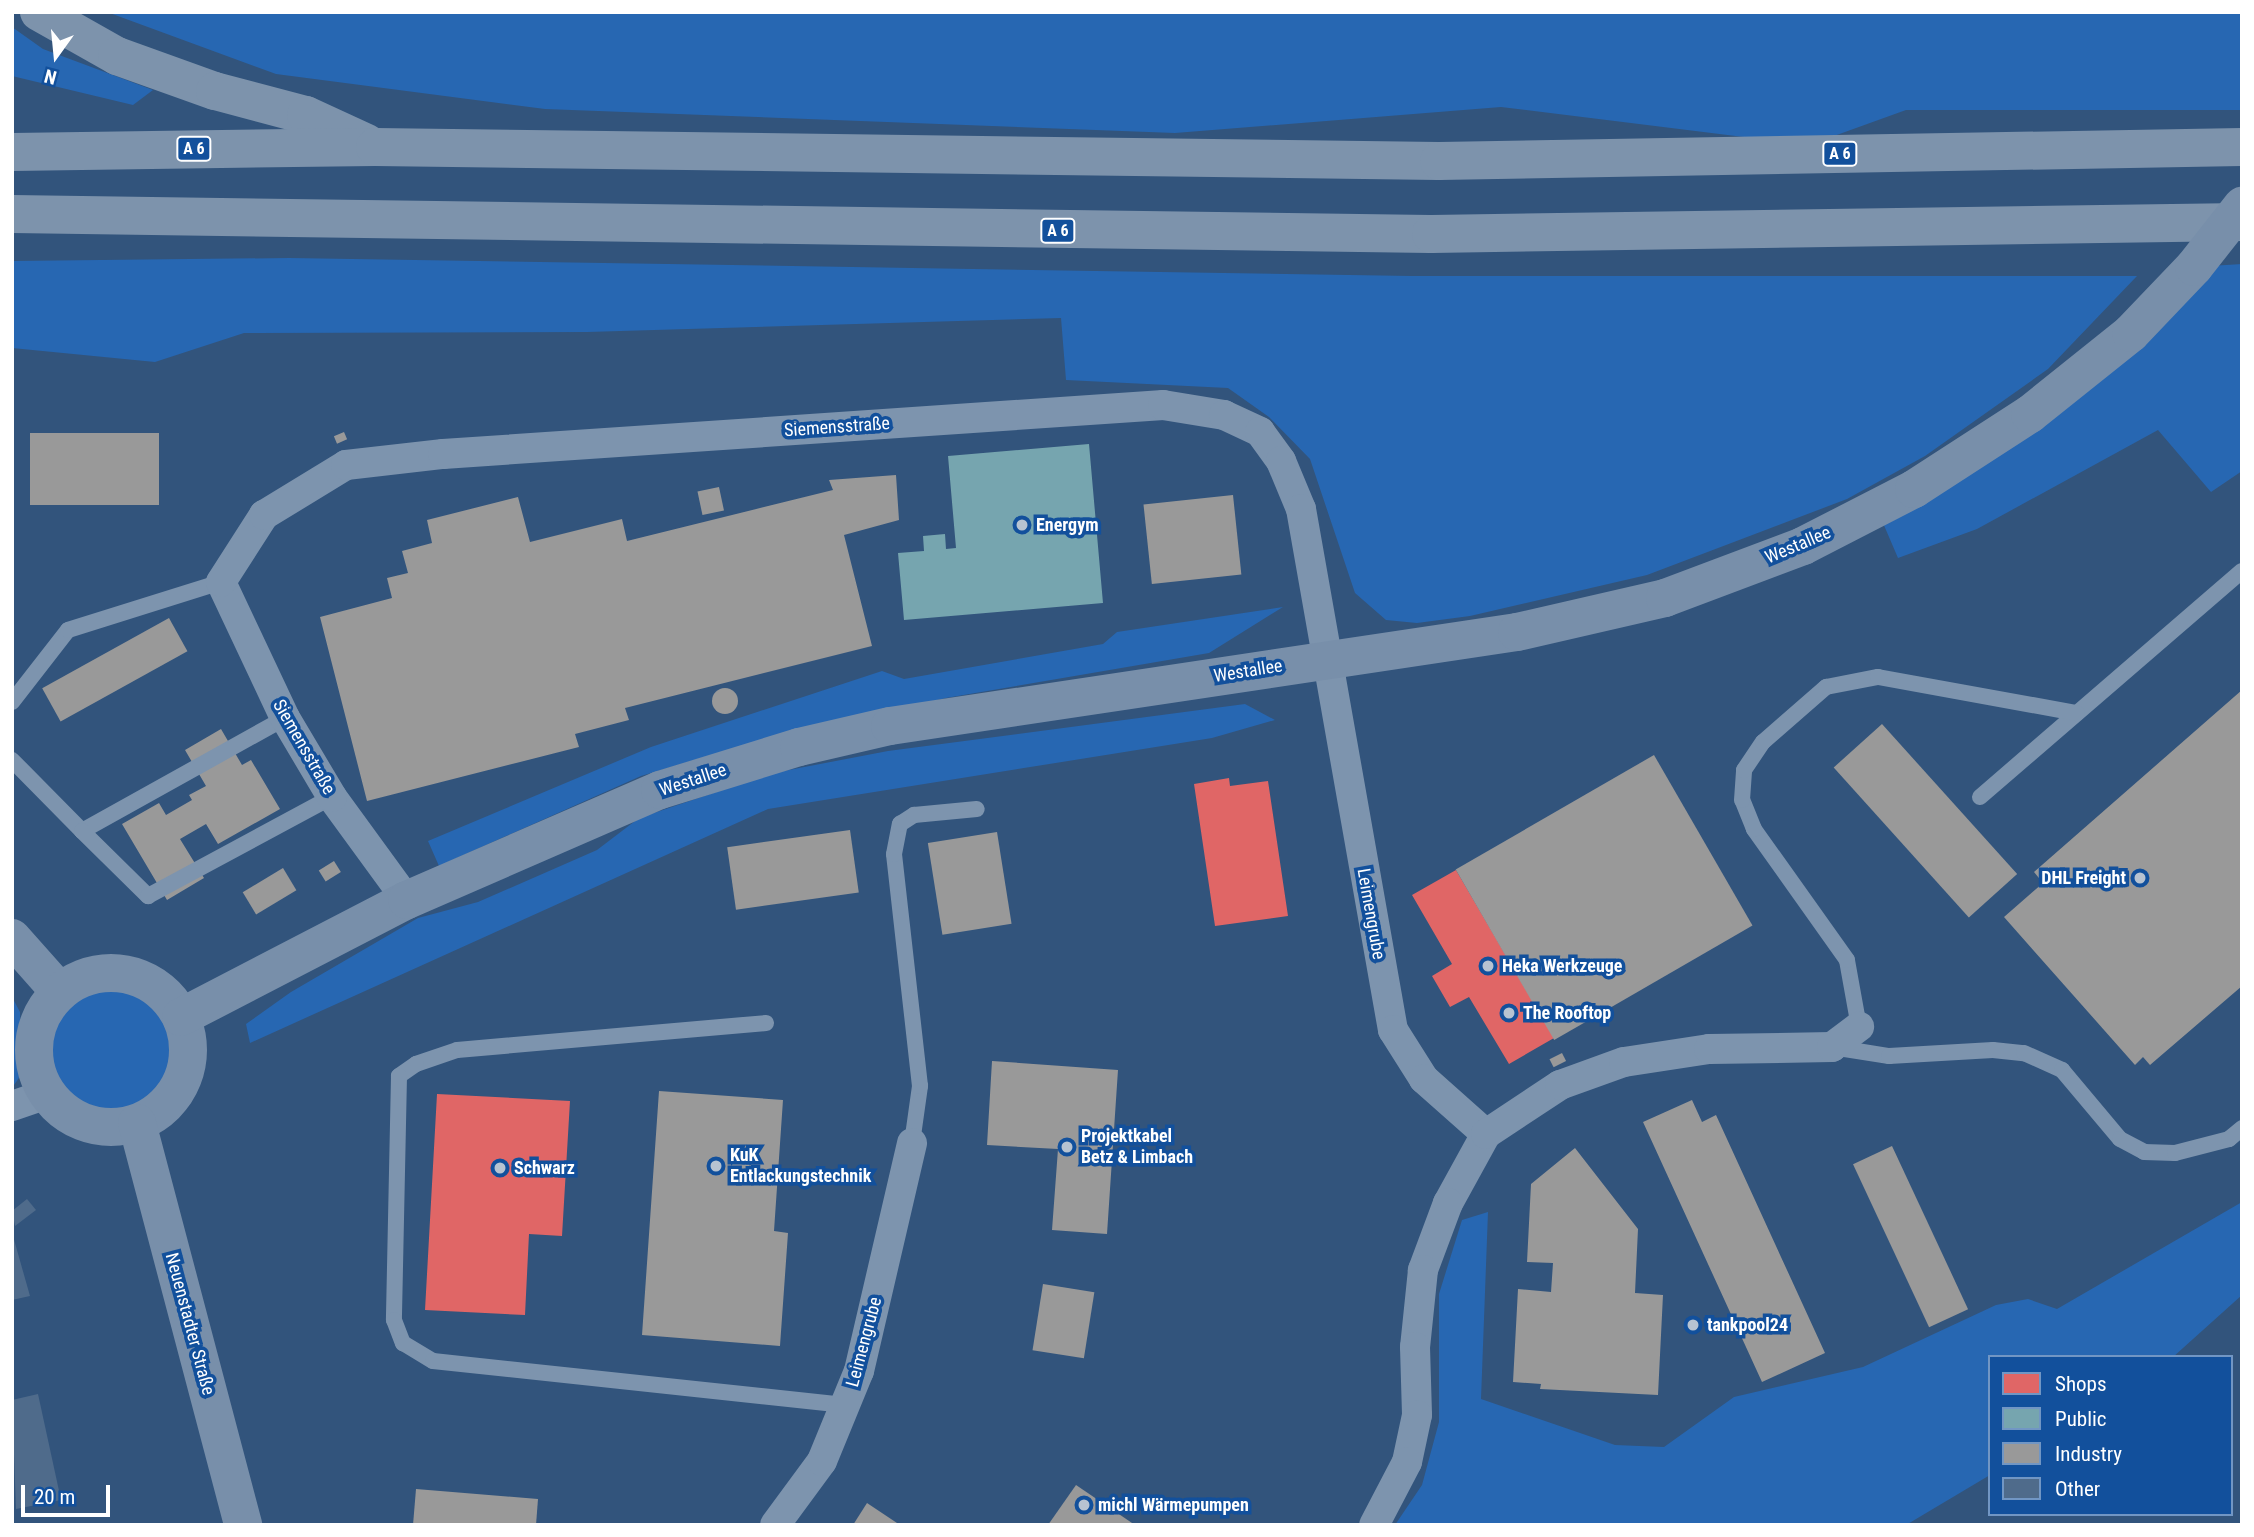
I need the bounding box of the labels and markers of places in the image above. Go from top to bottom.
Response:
place label: Energym [1036,514,1099,536]
marker: Energym [1014,517,1030,533]
place label: DHL Freight [2041,867,2126,889]
marker: DHL Freight [2132,870,2148,886]
place label: Heka Werkzeuge [1502,955,1622,977]
marker: Heka Werkzeuge [1480,958,1496,974]
place label: The Rooftop [1523,1002,1611,1024]
marker: The Rooftop [1501,1005,1517,1021]
place label: Projektkabel Betz & Limbach [1081,1126,1193,1168]
marker: Projektkabel Betz & Limbach [1059,1139,1075,1155]
place label: KuK Entlackungstechnik [730,1145,871,1188]
place label: Schwarz [514,1157,575,1179]
marker: KuK Entlackungstechnik [708,1158,724,1174]
marker: Schwarz [492,1160,508,1176]
place label: tankpool24 [1707,1314,1788,1336]
marker: tankpool24 [1685,1317,1701,1333]
place label: michl Wärmepumpen [1098,1494,1249,1516]
marker: michl Wärmepumpen [1076,1497,1092,1513]

